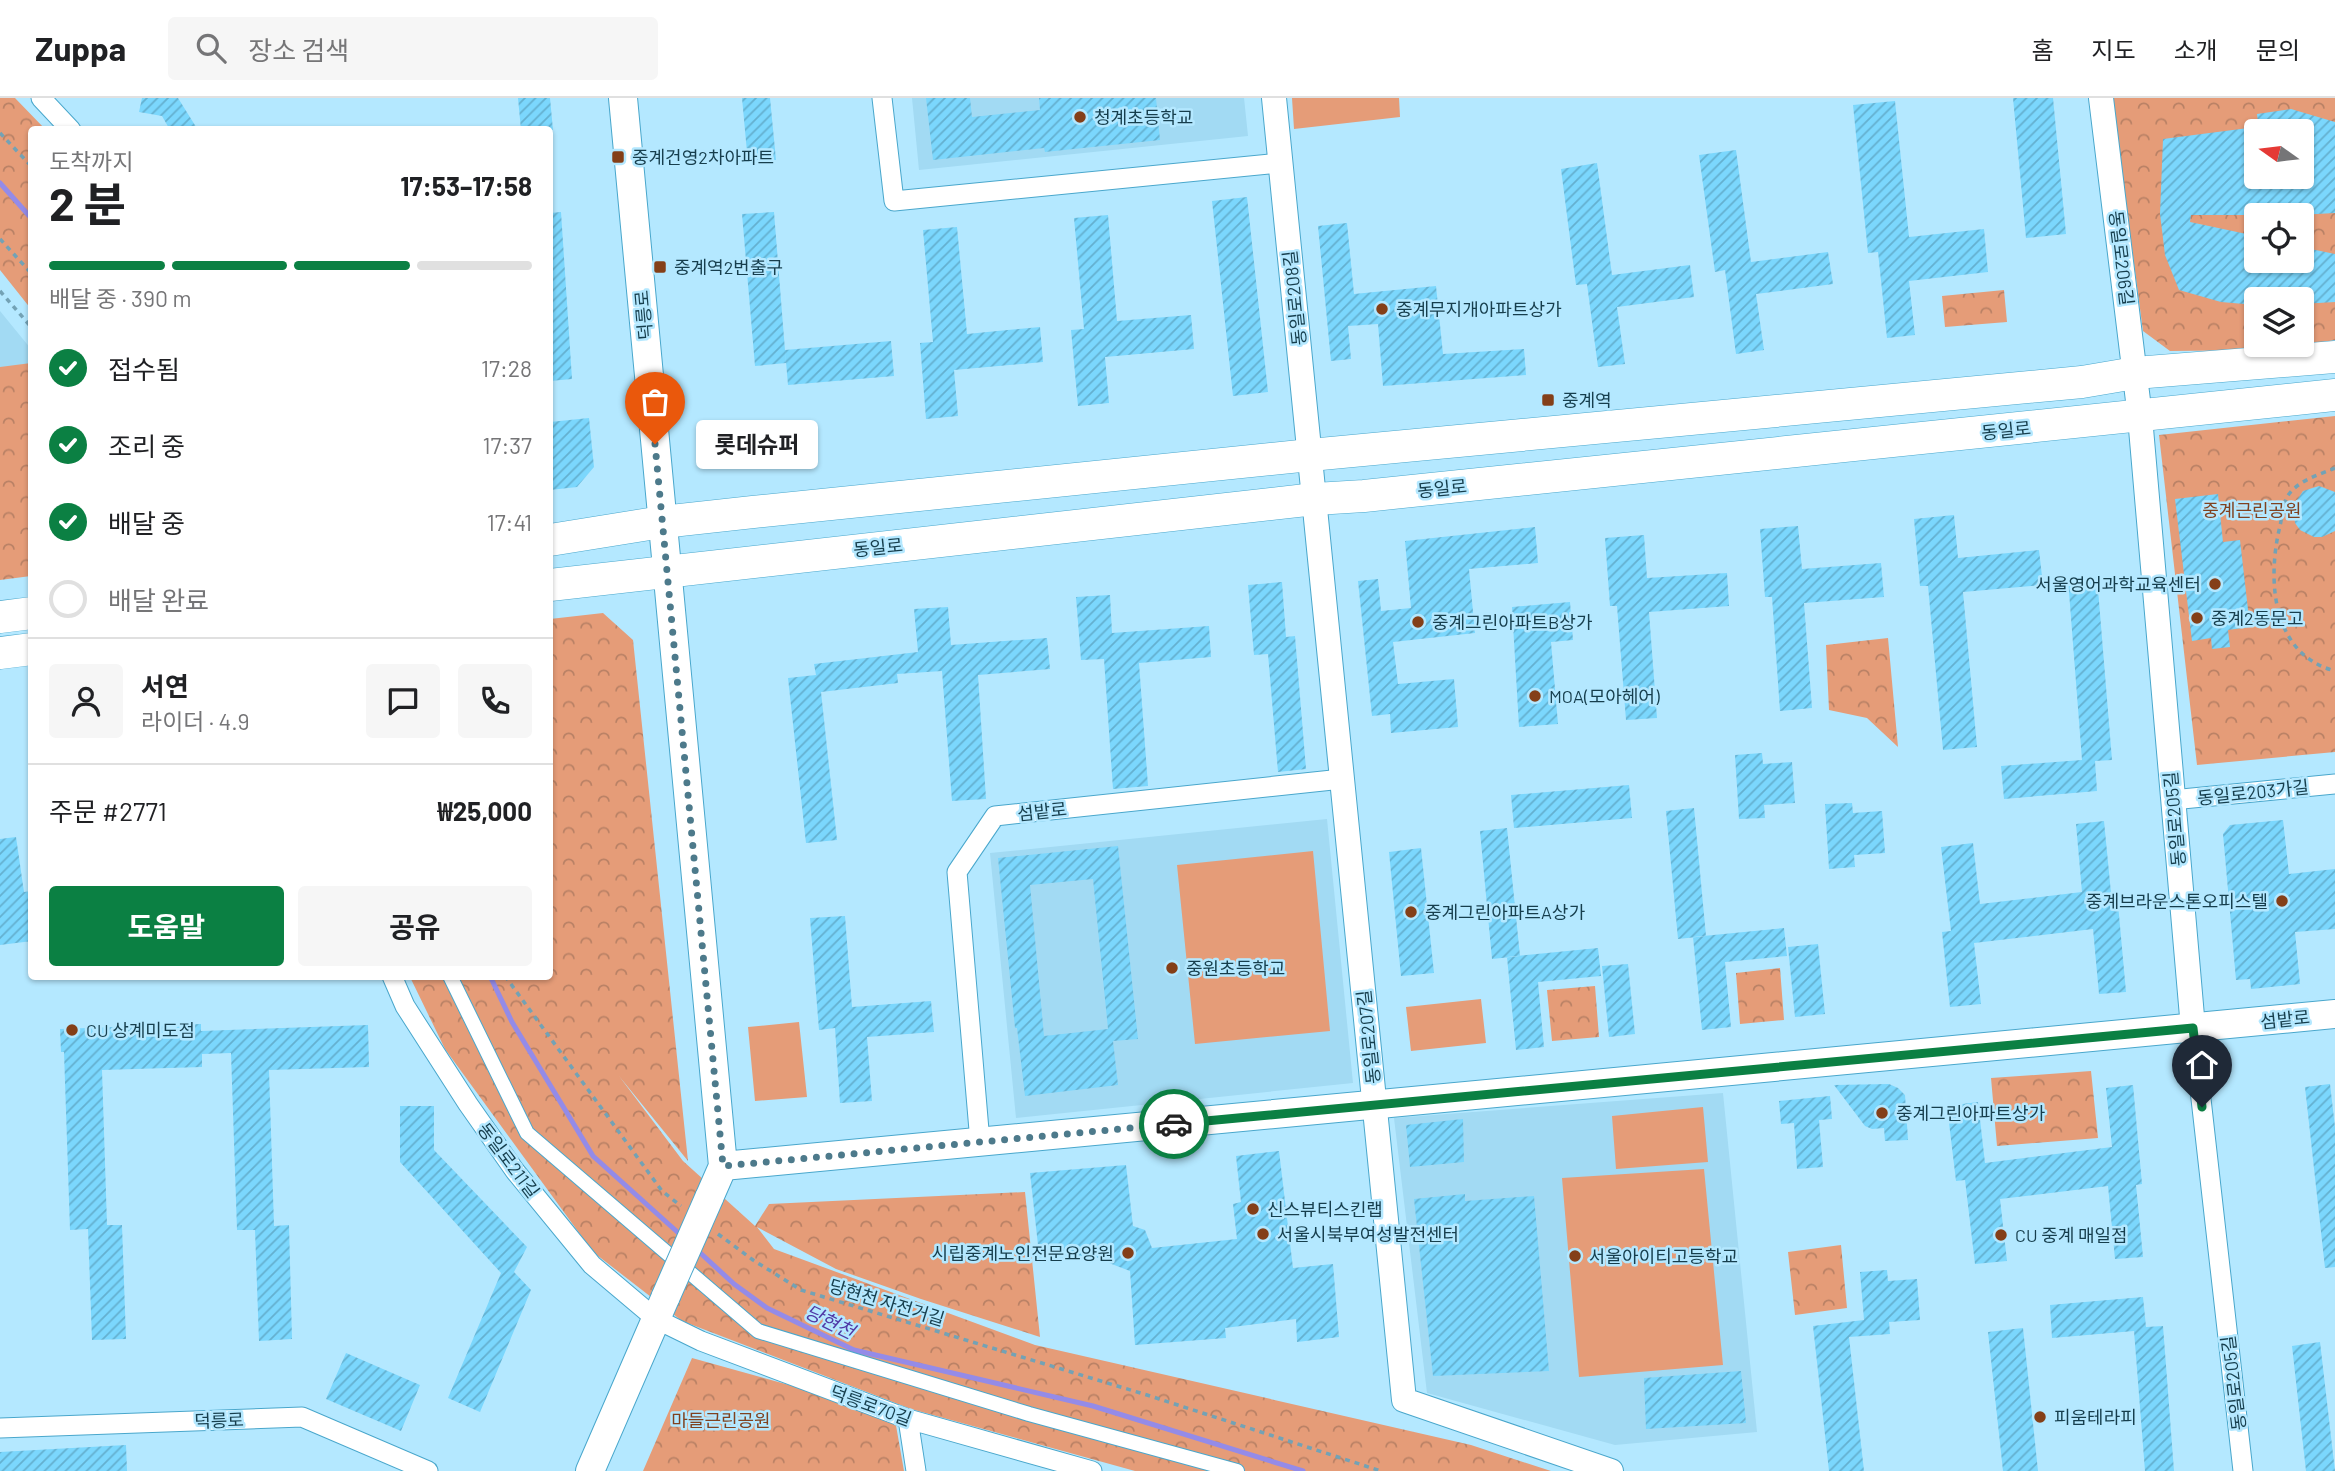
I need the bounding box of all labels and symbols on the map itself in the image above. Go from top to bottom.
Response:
place label: 청계초등학교 [1094,106,1193,128]
marker: 청계초등학교 [1072,109,1088,125]
north arrow [2244,119,2314,189]
place label: 중계건영2차아파트 [632,146,774,168]
marker: 중계건영2차아파트 [610,149,626,165]
street label: 동일로206길 [2105,209,2139,307]
street label: 동일로208길 [1278,249,1310,347]
place label: 중계역2번출구 [674,256,783,278]
marker: 중계역2번출구 [652,259,668,275]
street label: 덕릉로 [630,289,656,341]
place label: 중계무지개아파트상가 [1396,298,1562,320]
marker: 중계무지개아파트상가 [1374,301,1390,317]
pin [625,372,685,444]
place label: 중계역 [1562,389,1612,411]
marker: 중계역 [1540,392,1556,408]
street label: 동일로 [1980,416,2032,444]
callout: 롯데슈퍼 [697,420,820,468]
street label: 동일로 [1416,474,1468,502]
park label: 중계근린공원 [2202,499,2302,521]
street label: 동일로 [852,533,904,561]
place label: 서울영어과학교육센터 [2035,573,2201,595]
marker: 서울영어과학교육센터 [2207,576,2223,592]
place label: 중계2동문고 [2211,607,2303,629]
marker: 중계2동문고 [2189,610,2205,626]
place label: 중계그린아파트B상가 [1432,611,1593,633]
marker: 중계그린아파트B상가 [1410,614,1426,630]
place label: MOA(모아헤어) [1549,685,1660,707]
marker: MOA(모아헤어) [1527,688,1543,704]
street label: 동일로205길 [2159,771,2189,867]
street label: 동일로203가길 [2196,775,2310,809]
street label: 섬밭로 [1016,797,1068,825]
place label: 중계브라운스톤오피스텔 [2086,890,2268,912]
marker: 중계브라운스톤오피스텔 [2274,893,2290,909]
place label: 중계그린아파트A상가 [1425,901,1585,923]
marker: 중계그린아파트A상가 [1403,904,1419,920]
place label: 중원초등학교 [1186,957,1285,979]
marker: 중원초등학교 [1164,960,1180,976]
street label: 동일로207길 [1352,989,1384,1085]
street label: 섬밭로 [2259,1005,2311,1033]
place label: CU 상계미도점 [86,1019,195,1041]
marker: CU 상계미도점 [64,1022,80,1038]
pin [2172,1035,2232,1107]
courier [1139,1089,1209,1159]
place label: 중계그린아파트상가 [1896,1102,2045,1124]
marker: 중계그린아파트상가 [1874,1105,1890,1121]
street label: 동일로211길 [474,1118,544,1202]
place label: 신스뷰티스킨랩 [1267,1198,1383,1220]
marker: 신스뷰티스킨랩 [1245,1201,1261,1217]
place label: 서울시북부여성발전센터 [1277,1223,1459,1245]
place label: CU 중계 매일점 [2015,1224,2128,1246]
marker: 서울시북부여성발전센터 [1255,1226,1271,1242]
marker: CU 중계 매일점 [1993,1227,2009,1243]
place label: 시립중계노인전문요양원 [932,1242,1114,1264]
marker: 시립중계노인전문요양원 [1120,1245,1136,1261]
place label: 서울아이티고등학교 [1589,1245,1738,1267]
marker: 서울아이티고등학교 [1567,1248,1583,1264]
street label: 당현천 자전거길 [827,1274,947,1330]
water label: 당현천 [801,1299,859,1343]
street label: 동일로205길 [2216,1334,2250,1432]
street label: 덕릉로70길 [827,1380,915,1430]
place label: 피움테라피 [2054,1406,2137,1428]
street label: 덕릉로 [194,1408,244,1432]
park label: 마들근린공원 [671,1409,771,1431]
marker: 피움테라피 [2032,1409,2048,1425]

